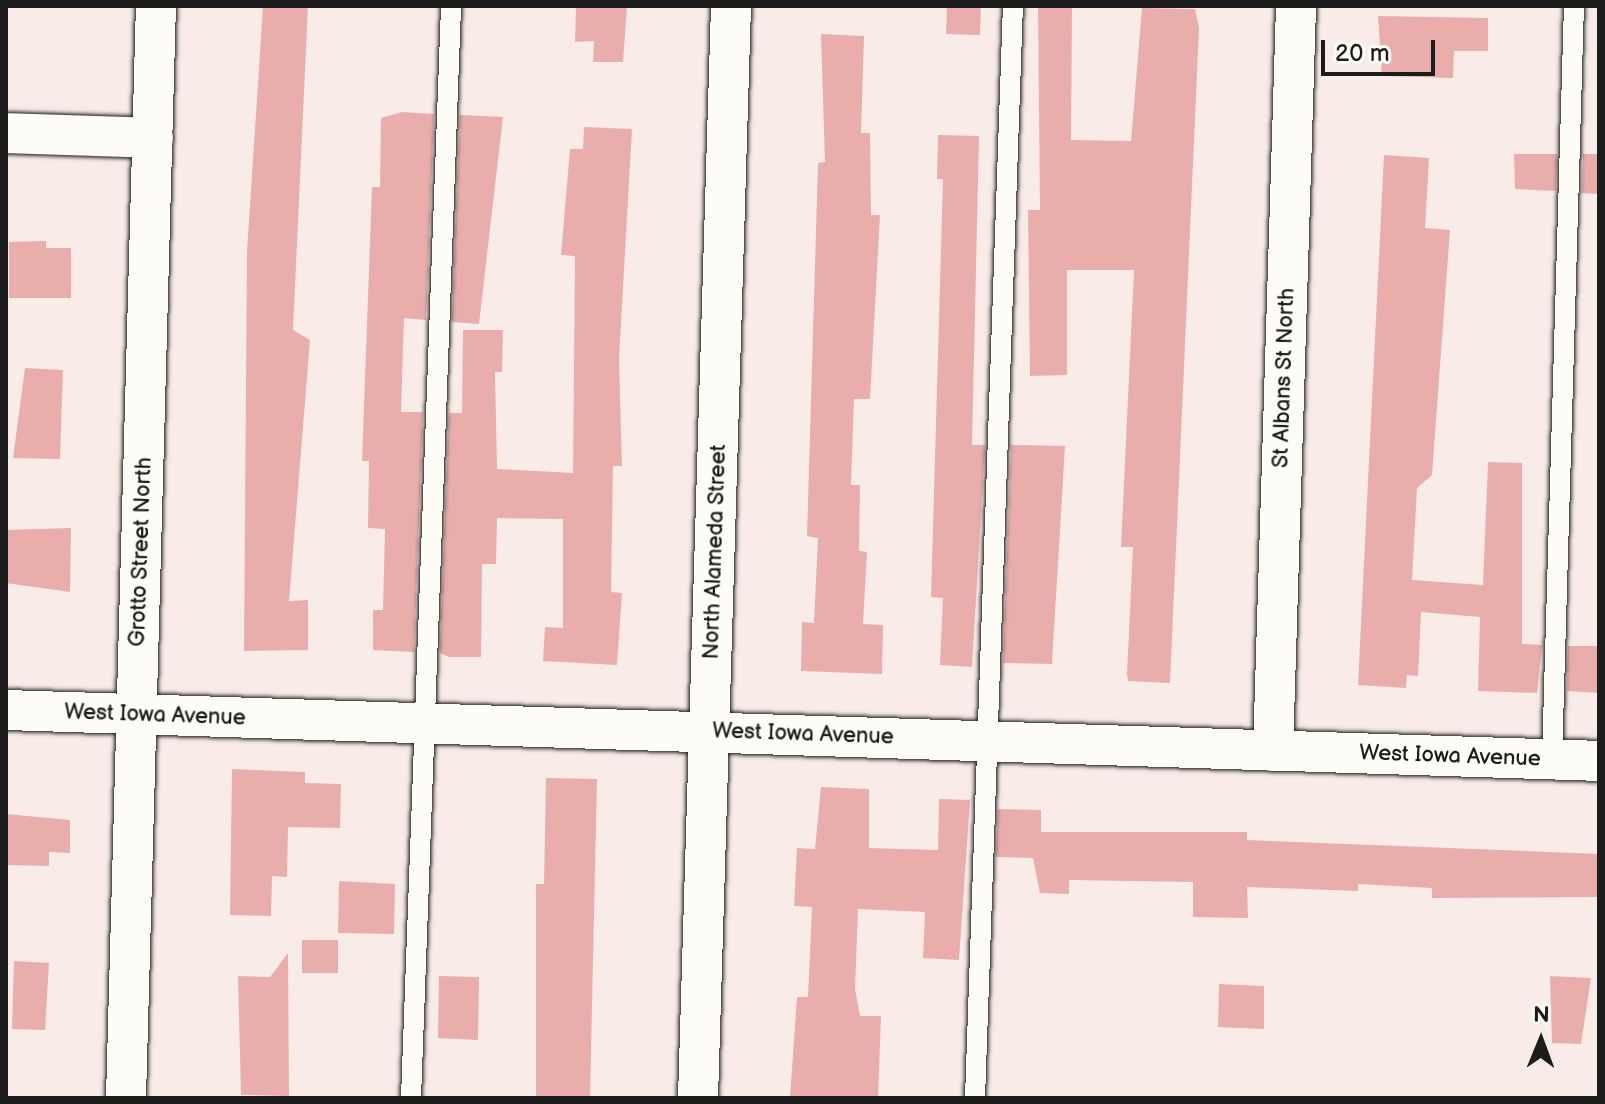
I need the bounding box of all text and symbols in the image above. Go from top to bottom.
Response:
scale bar [1325,24,1439,74]
text: 20 m [1335,39,1390,68]
street label: St Albans St North [1268,287,1300,469]
street label: North Alameda Street [698,444,732,660]
street label: Grotto Street North [124,457,158,647]
street label: West Iowa Avenue [64,699,246,731]
street label: West Iowa Avenue [712,718,894,750]
street label: West Iowa Avenue [1359,740,1541,772]
north arrow [1501,1000,1581,1080]
text: N [1533,1002,1550,1029]

